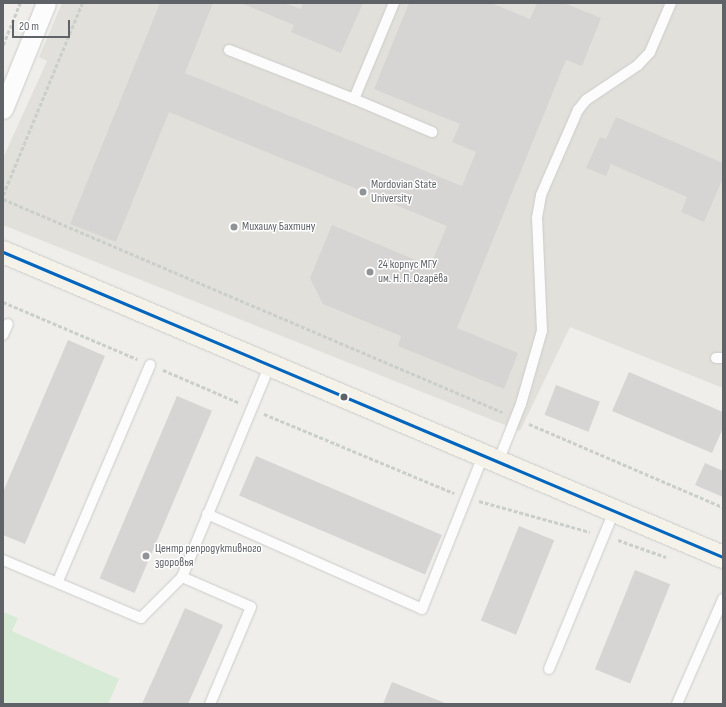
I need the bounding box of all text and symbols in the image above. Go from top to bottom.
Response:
scale bar [14,12,72,38]
text: 20 m [19,19,39,34]
place label: Mordovian State University [371,178,437,206]
marker: Mordovian State University [358,187,368,197]
place label: Михаилу Бахтину [242,220,315,234]
marker: Михаилу Бахтину [229,222,239,232]
place label: 24 корпус МГУ им. Н. П. Огарёва [378,258,448,286]
marker: 24 корпус МГУ им. Н. П. Огарёва [365,267,375,277]
unlabelled marker [339,392,349,402]
place label: Центр репродуктивного здоровья [155,542,262,570]
marker: Центр репродуктивного здоровья [140,550,152,562]

